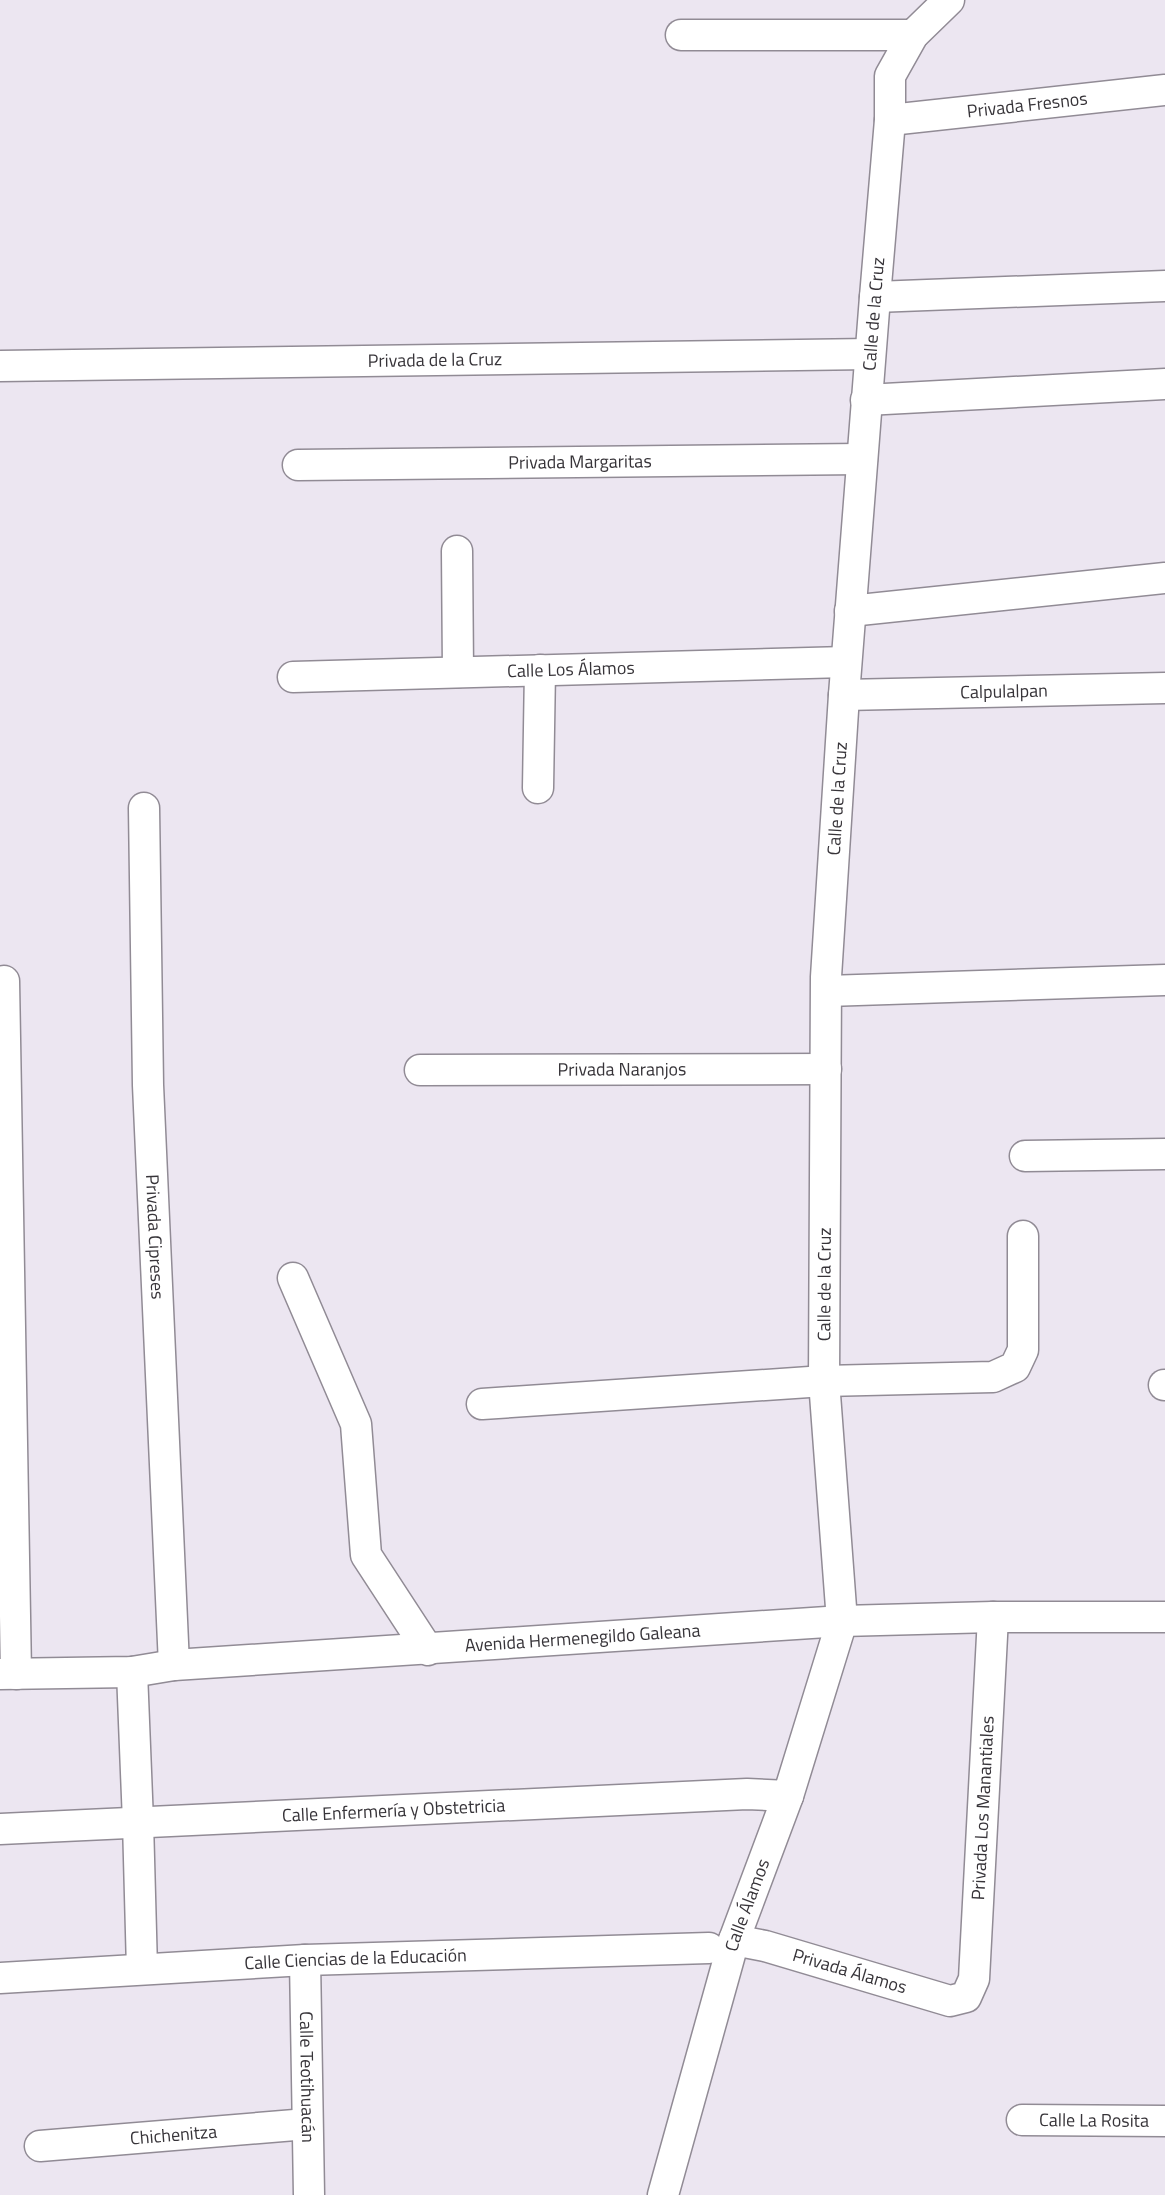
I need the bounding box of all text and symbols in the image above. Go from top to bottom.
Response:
street label: Privada Fresnos [965,85,1089,125]
street label: Calle de la Cruz [855,256,891,372]
street label: Privada de la Cruz [368,345,502,374]
street label: Privada Margaritas [508,447,652,476]
street label: Calle Los Álamos [507,654,635,684]
street label: Calpulalpan [960,677,1048,705]
street label: Calle de la Cruz [820,741,854,856]
street label: Privada Naranjos [557,1055,686,1083]
street label: Privada Cipreses [139,1174,172,1300]
street label: Calle de la Cruz [810,1227,838,1341]
street label: Avenida Hermenegildo Galeana [464,1616,701,1659]
street label: Privada Los Manantiales [964,1715,1001,1901]
street label: Calle Enfermería y Obstetricia [281,1791,506,1829]
street label: Calle Álamos [717,1855,776,1954]
street label: Calle Ciencias de la Educación [244,1941,467,1977]
street label: Privada Álamos [790,1941,910,2000]
street label: Calle Teotihuacán [293,2011,322,2143]
street label: Calle La Rosita [1039,2106,1149,2134]
street label: Chichenitza [129,2117,218,2152]

